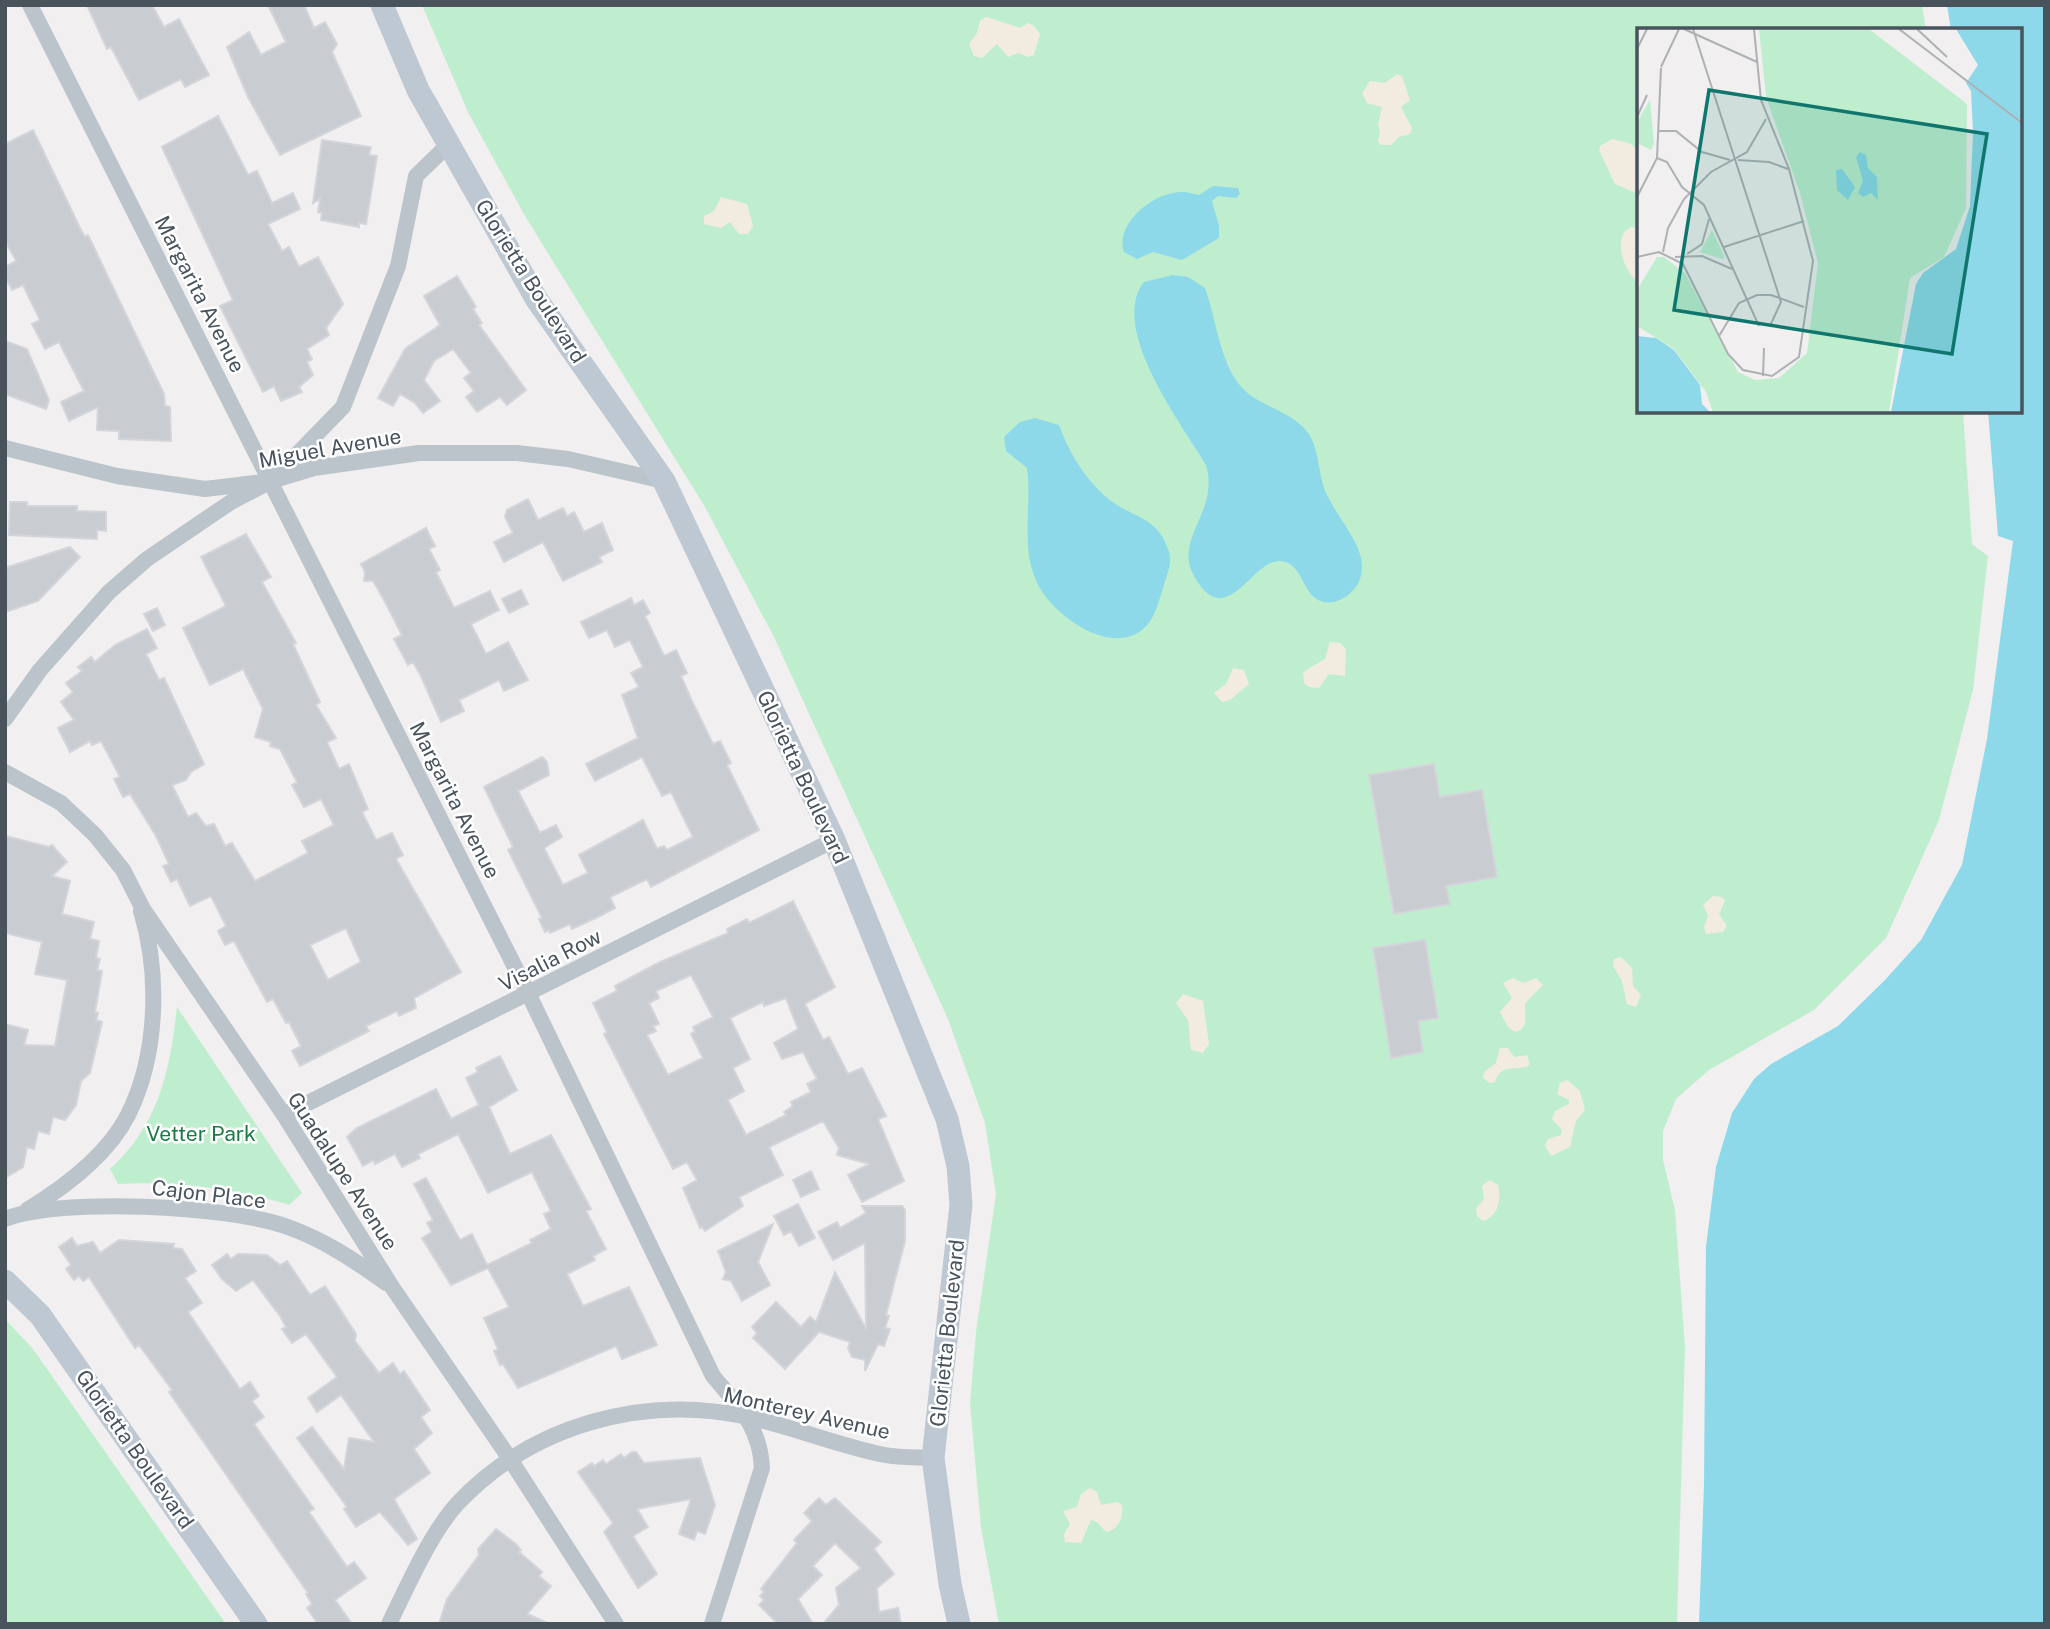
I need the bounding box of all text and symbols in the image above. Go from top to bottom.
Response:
inset map [1637,28,2022,413]
street label: Glorietta Boulevard [471,195,591,367]
street label: Margarita Avenue [150,211,250,377]
street label: Miguel Avenue [257,423,403,473]
street label: Glorietta Boulevard [752,686,854,868]
street label: Margarita Avenue [405,717,505,883]
street label: Visalia Row [495,923,605,997]
street label: Guadalupe Avenue [283,1087,403,1255]
park label: Vetter Park [146,1121,256,1146]
street label: Cajon Place [150,1175,268,1213]
street label: Glorietta Boulevard [925,1238,969,1428]
street label: Glorietta Boulevard [71,1365,199,1533]
street label: Monterey Avenue [721,1382,893,1444]

